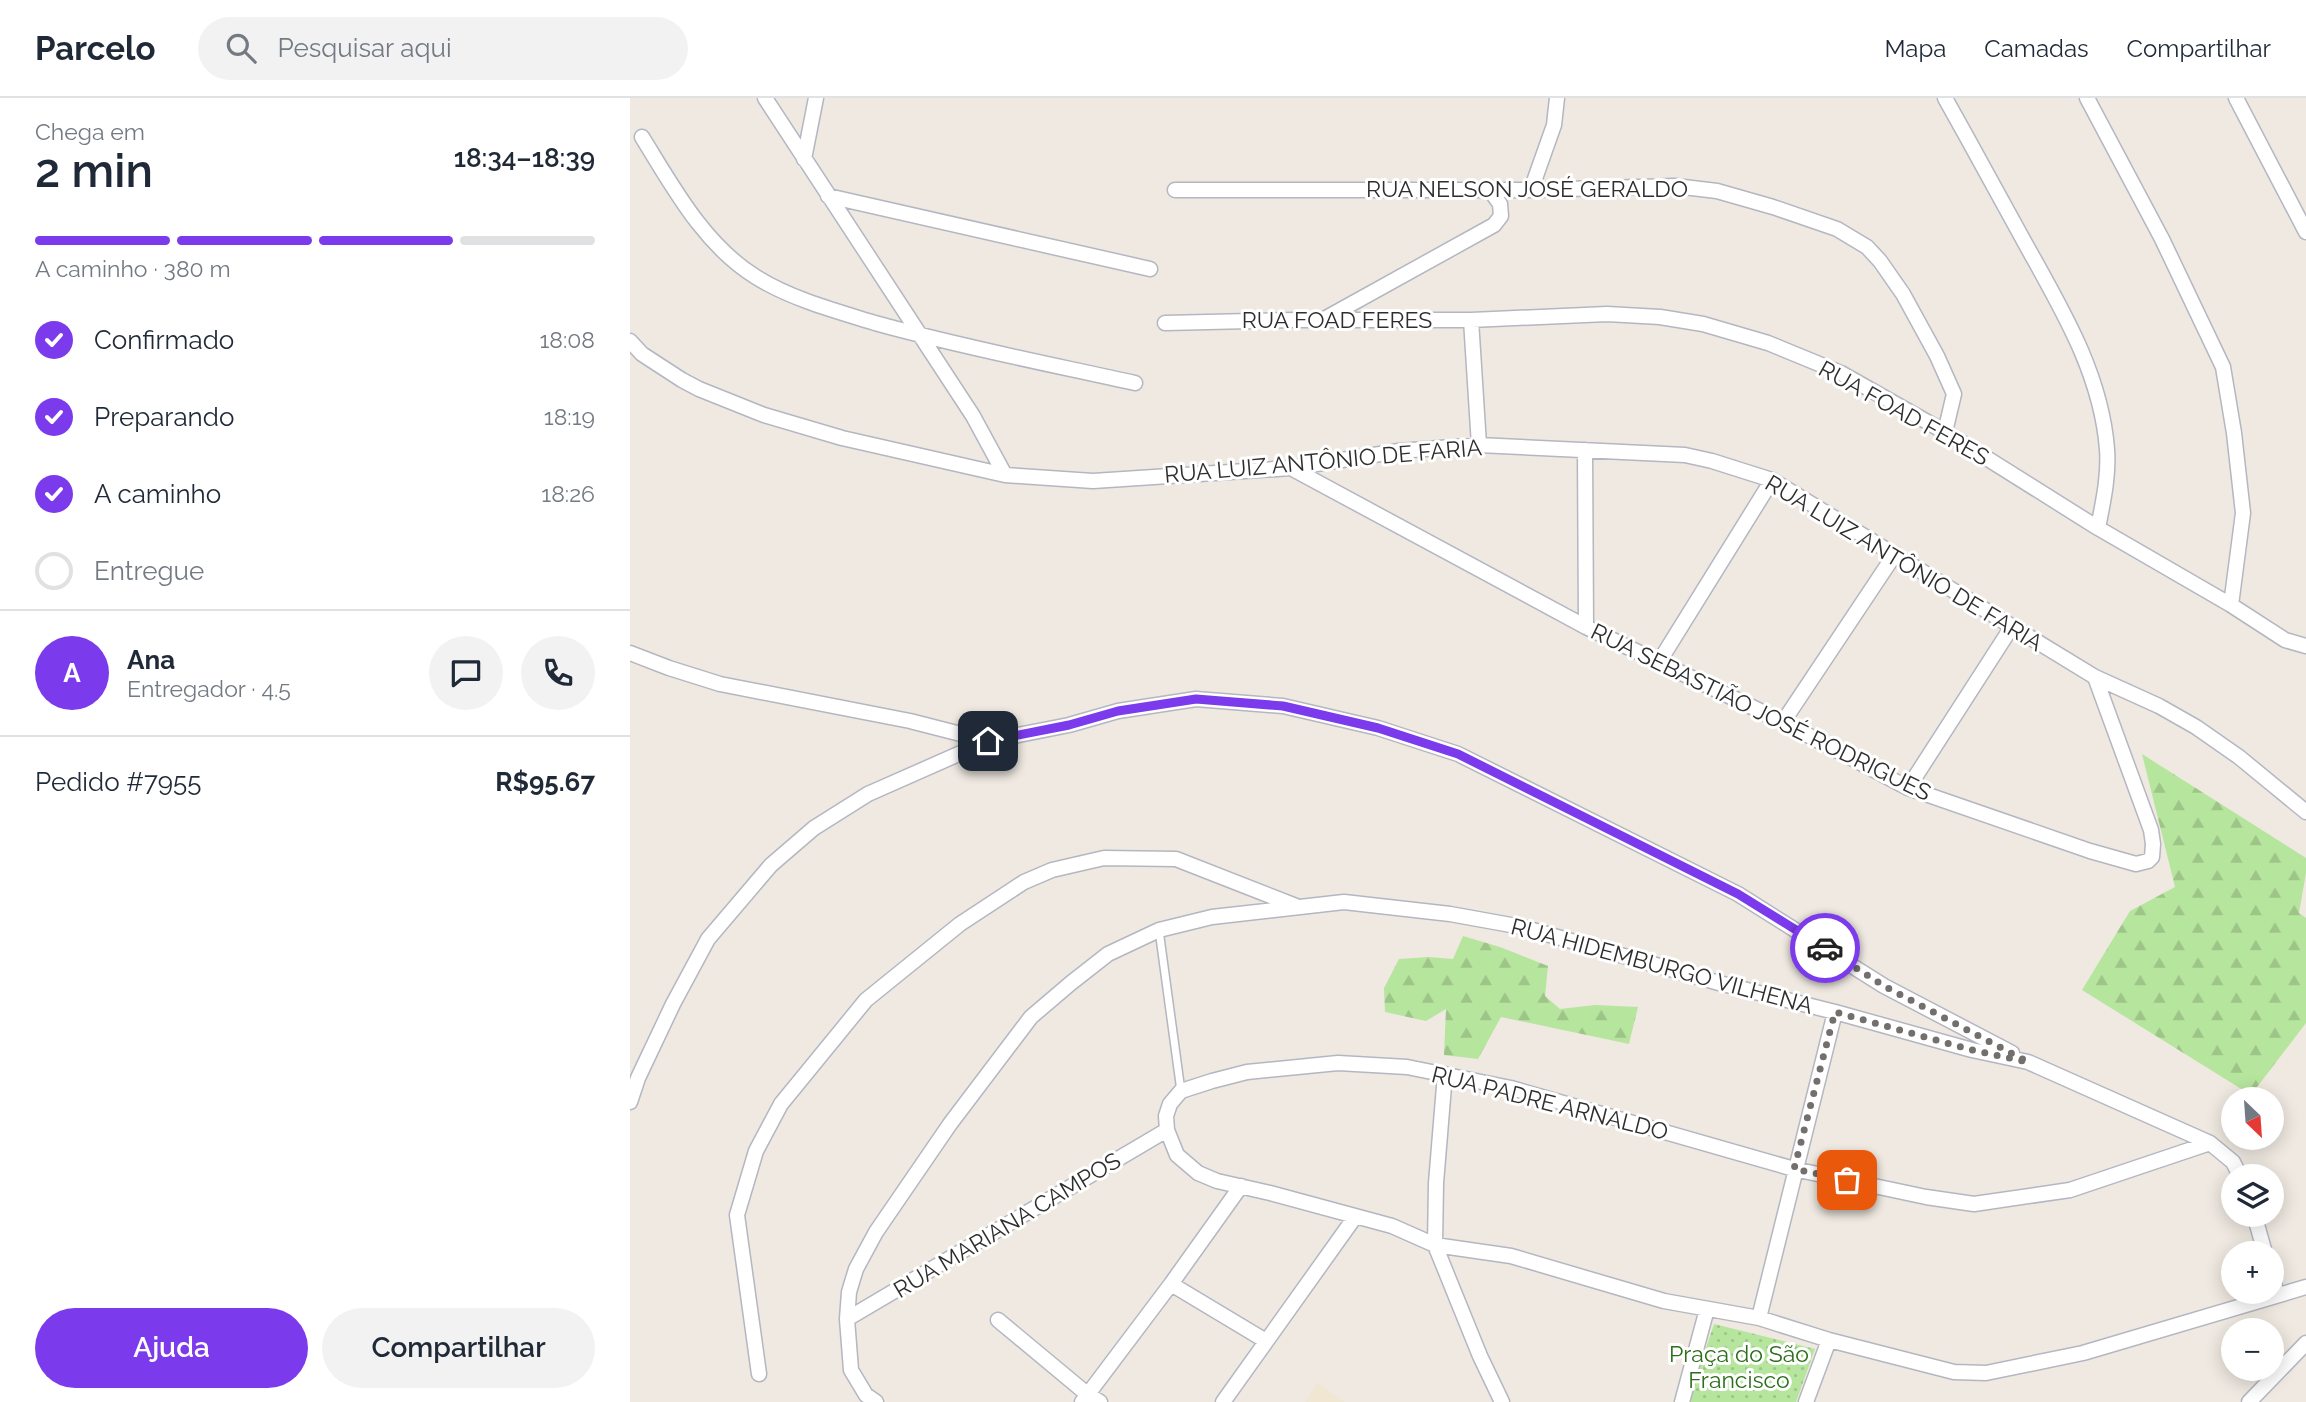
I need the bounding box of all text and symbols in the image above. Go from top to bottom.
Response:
search box [198,17,688,80]
text: Parcelo [35,29,156,68]
icon: search [222,29,260,67]
text: Pesquisar aqui [278,33,452,63]
text: Mapa [1884,34,1946,63]
text: Camadas [1984,34,2089,63]
text: Compartilhar [2127,34,2271,63]
text: Chega em [35,118,145,145]
text: 18:34–18:39 [454,143,595,173]
text: 2 min [35,144,153,198]
street label: RUA NELSON JOSÉ GERALDO [1366,175,1688,202]
text: A caminho · 380 m [35,255,231,282]
street label: RUA FOAD FERES [1242,306,1432,333]
icon: check [35,321,73,359]
text: Confirmado [94,325,234,355]
text: 18:08 [539,326,595,353]
street label: RUA FOAD FERES [1814,355,1994,471]
icon: check [35,398,73,436]
text: Preparando [94,402,234,432]
text: 18:19 [544,403,595,430]
street label: RUA LUIZ ANTÔNIO DE FARIA [1163,433,1483,488]
street label: RUA LUIZ ANTÔNIO DE FARIA [1761,469,2048,656]
icon: check [35,475,73,513]
text: A caminho [94,479,221,509]
text: 18:26 [541,480,595,507]
text: Entregue [94,556,204,586]
street label: RUA SEBASTIÃO JOSÉ RODRIGUES [1587,617,1936,806]
button: chat [429,636,503,710]
button: phone [521,636,595,710]
text: Ana [127,645,175,675]
text: A [63,658,81,688]
text: Entregador · 4.5 [127,675,291,702]
pin [958,711,1018,771]
icon: home [969,722,1007,760]
text: Pedido #7955 [35,767,201,797]
text: R$95.67 [495,767,595,797]
street label: RUA HIDEMBURGO VILHENA [1508,912,1816,1019]
courier [1790,913,1860,983]
icon: car [1806,929,1844,967]
street label: RUA PADRE ARNALDO [1429,1060,1671,1145]
north arrow [2221,1087,2284,1150]
map controls [2221,1087,2284,1381]
street label: RUA MARIANA CAMPOS [888,1146,1125,1303]
pin [1817,1150,1877,1210]
icon: bag [1828,1161,1866,1199]
button: layers [2221,1164,2284,1227]
button: + [2221,1241,2284,1304]
button: Ajuda [35,1308,308,1388]
button: Compartilhar [322,1308,595,1388]
button: − [2221,1318,2284,1381]
park label: Praça do São Francisco [1669,1340,1809,1393]

